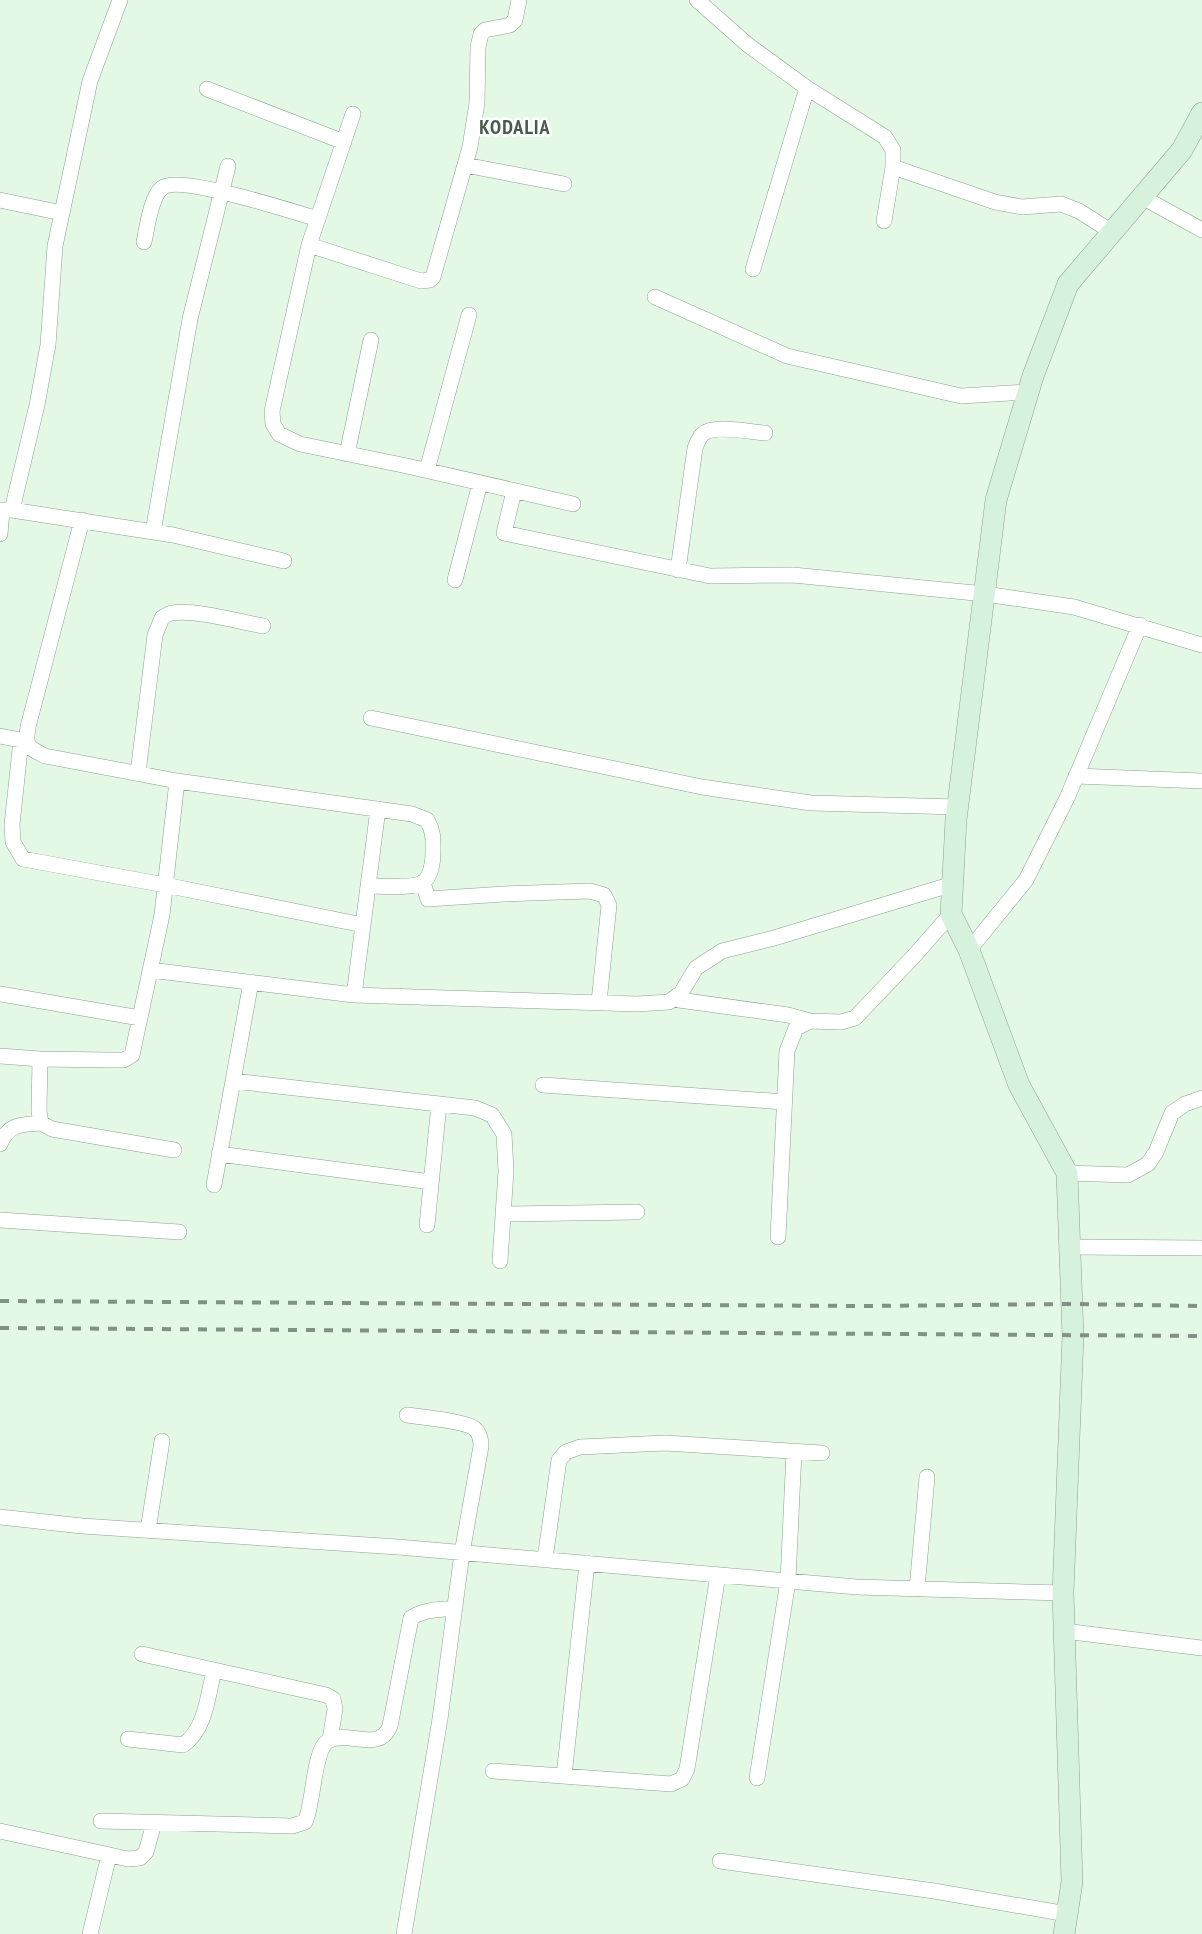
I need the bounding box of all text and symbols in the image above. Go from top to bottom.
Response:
district label: KODALIA [479,114,551,140]

